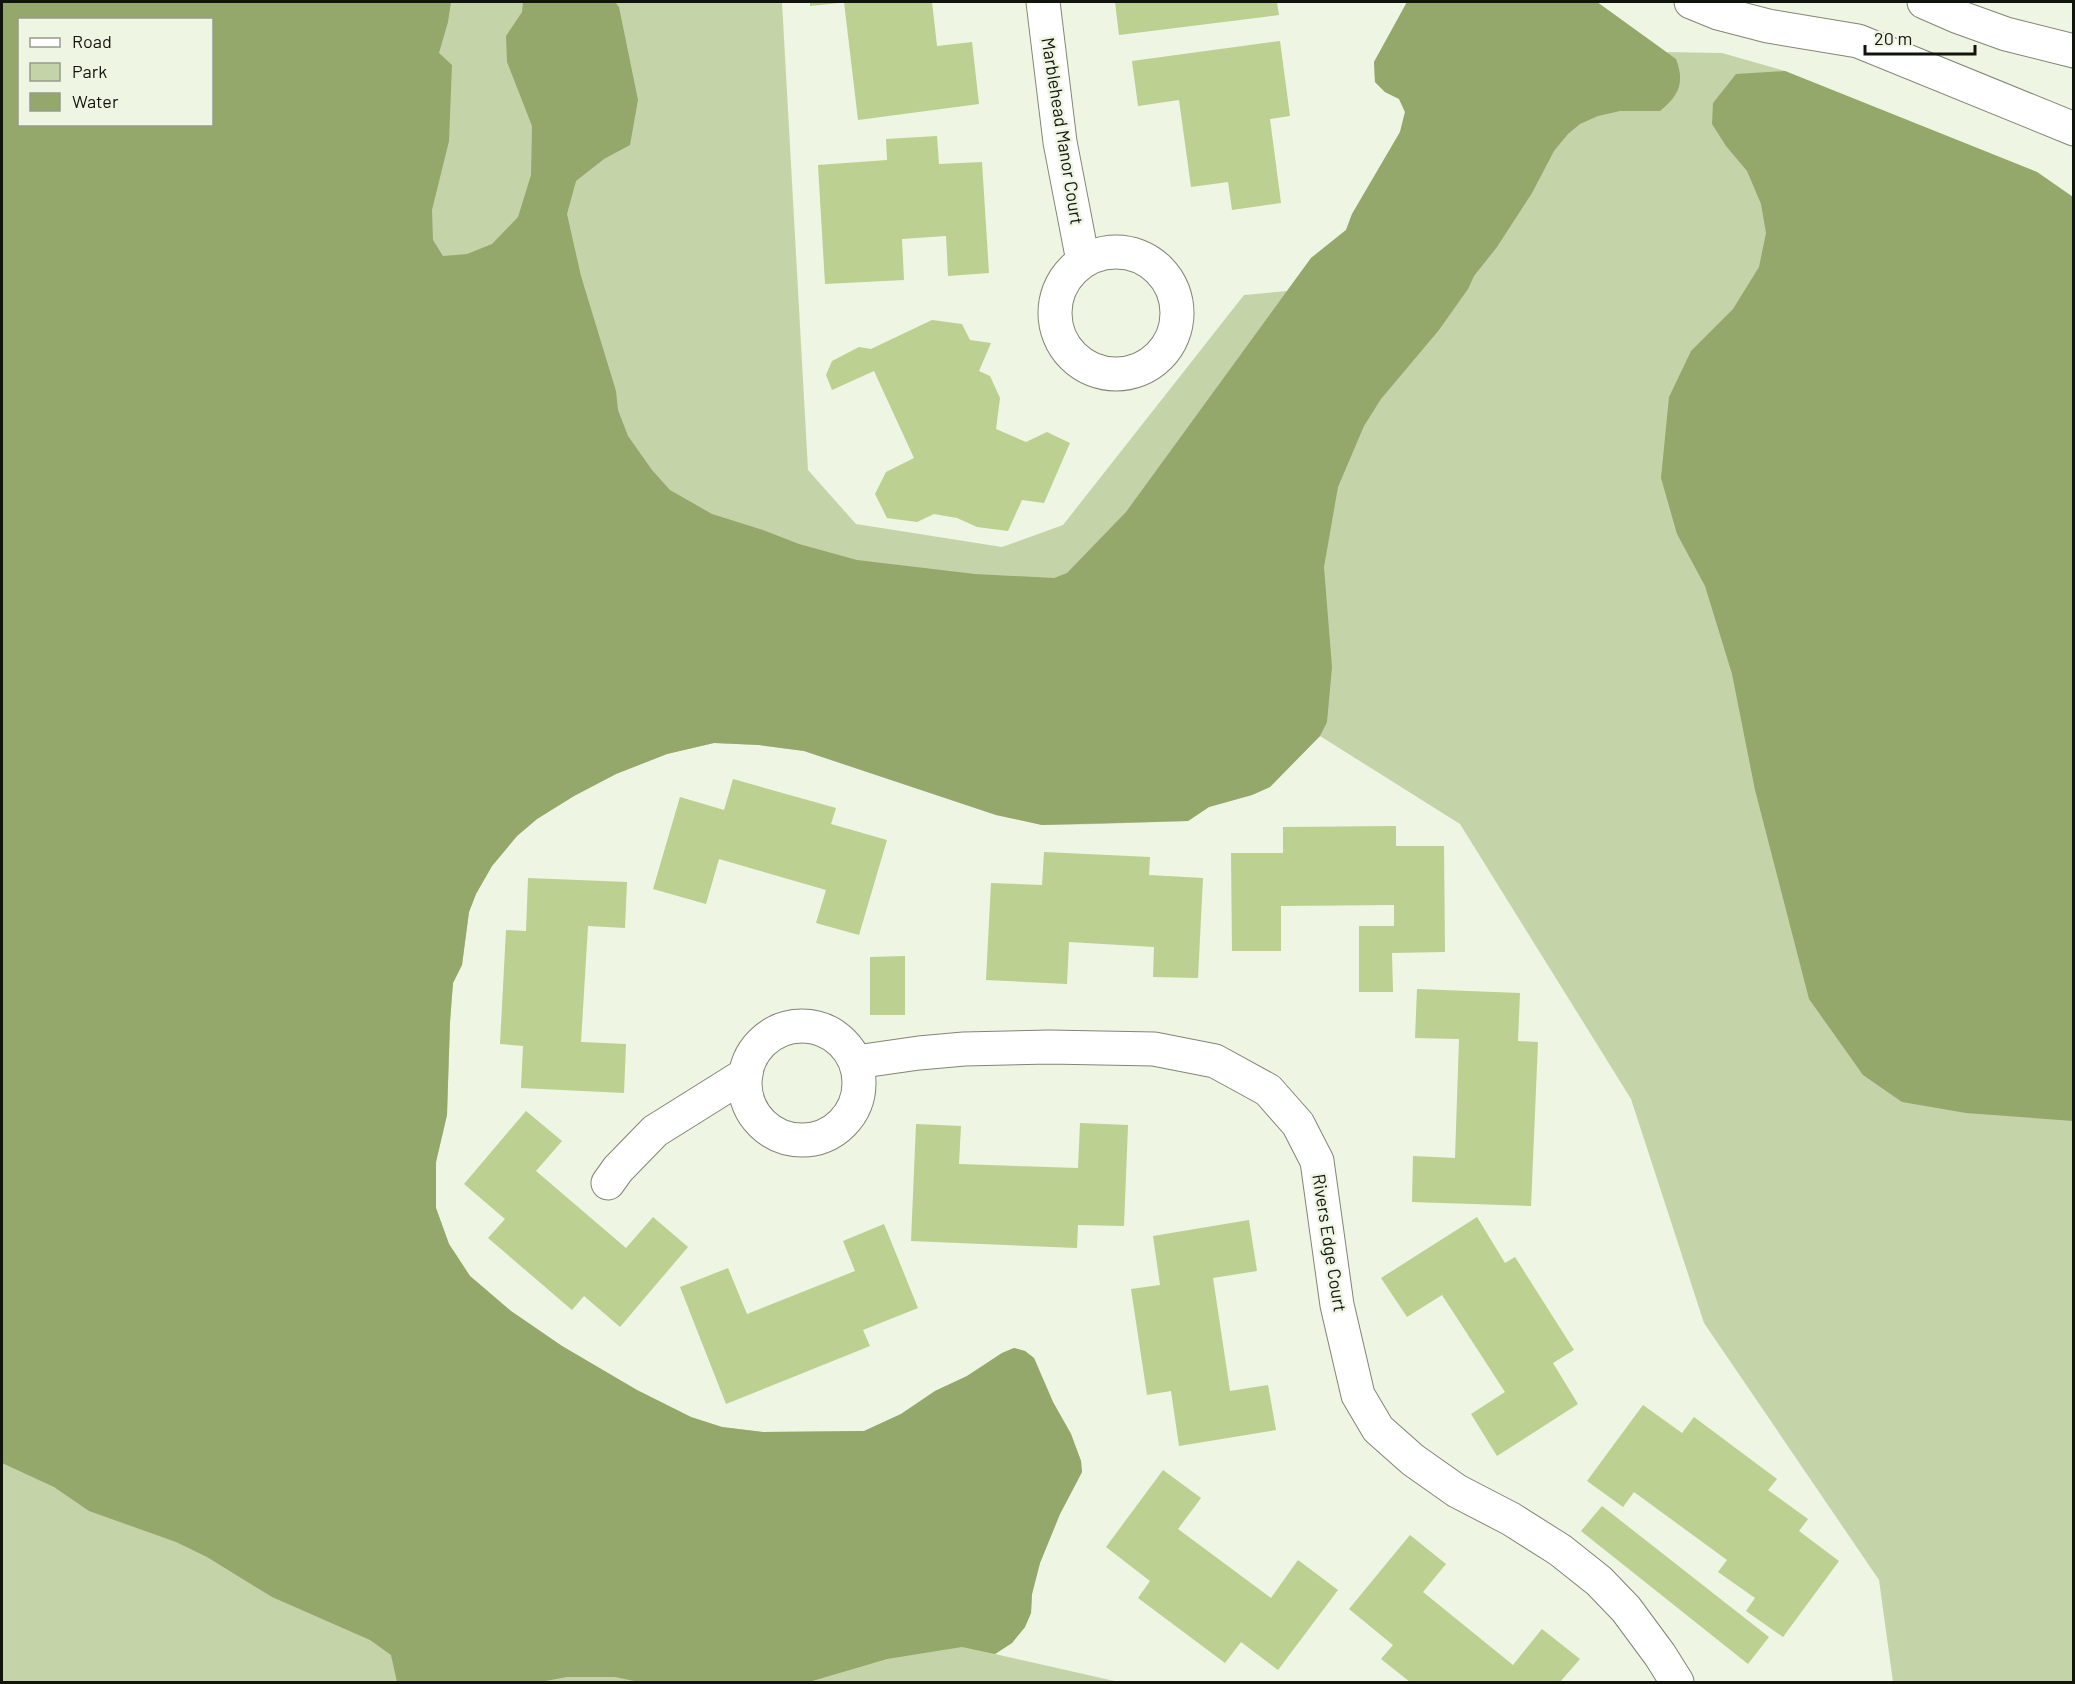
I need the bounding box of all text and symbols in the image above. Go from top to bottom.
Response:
legend [18,18,213,126]
scale bar [1865,18,1974,56]
text: 20 m [1874,27,1912,49]
text: Road [72,30,112,52]
street label: Marblehead Manor Court [1037,36,1089,226]
text: Park [72,60,107,82]
text: Water [72,90,119,112]
street label: Rivers Edge Court [1308,1172,1352,1313]

